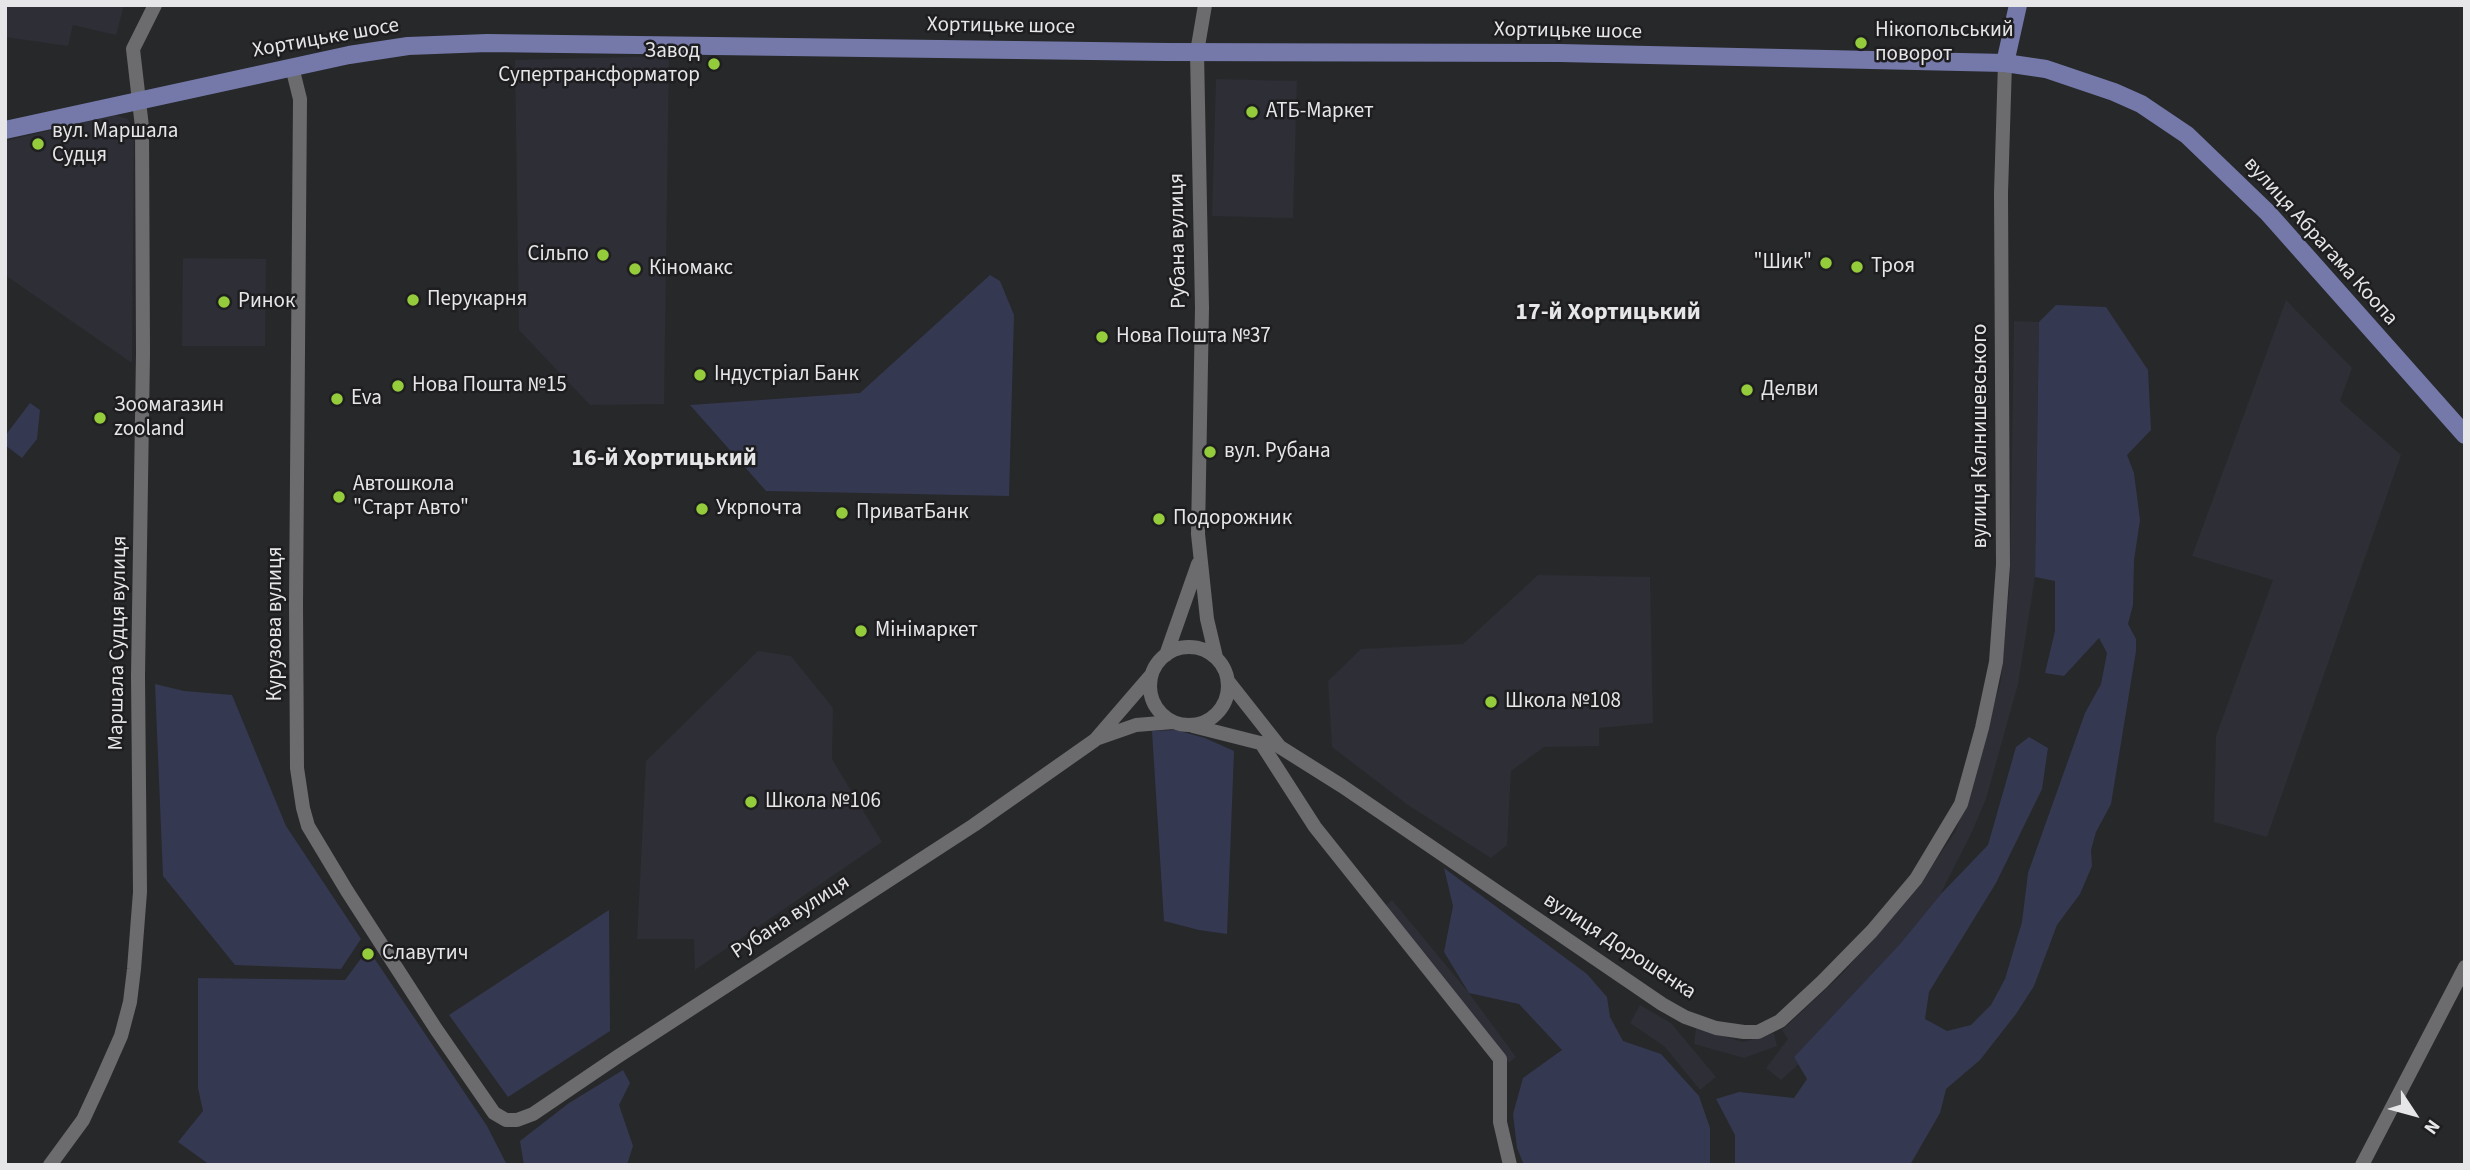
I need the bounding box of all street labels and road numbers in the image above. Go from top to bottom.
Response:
street label: Хортицьке шосе [927,13,1075,41]
street label: Хортицьке шосе [251,14,401,64]
street label: Хортицьке шосе [1494,18,1642,46]
street label: вулиця Абрагама Коопа [2238,152,2402,332]
street label: Рубана вулиця [1165,173,1193,309]
street label: вулиця Калнишевського [1968,324,1994,548]
street label: Маршала Судця вулиця [105,535,133,751]
street label: Курузова вулиця [263,547,289,701]
street label: Рубана вулиця [727,870,855,966]
street label: вулиця Дорошенка [1538,888,1700,1006]

